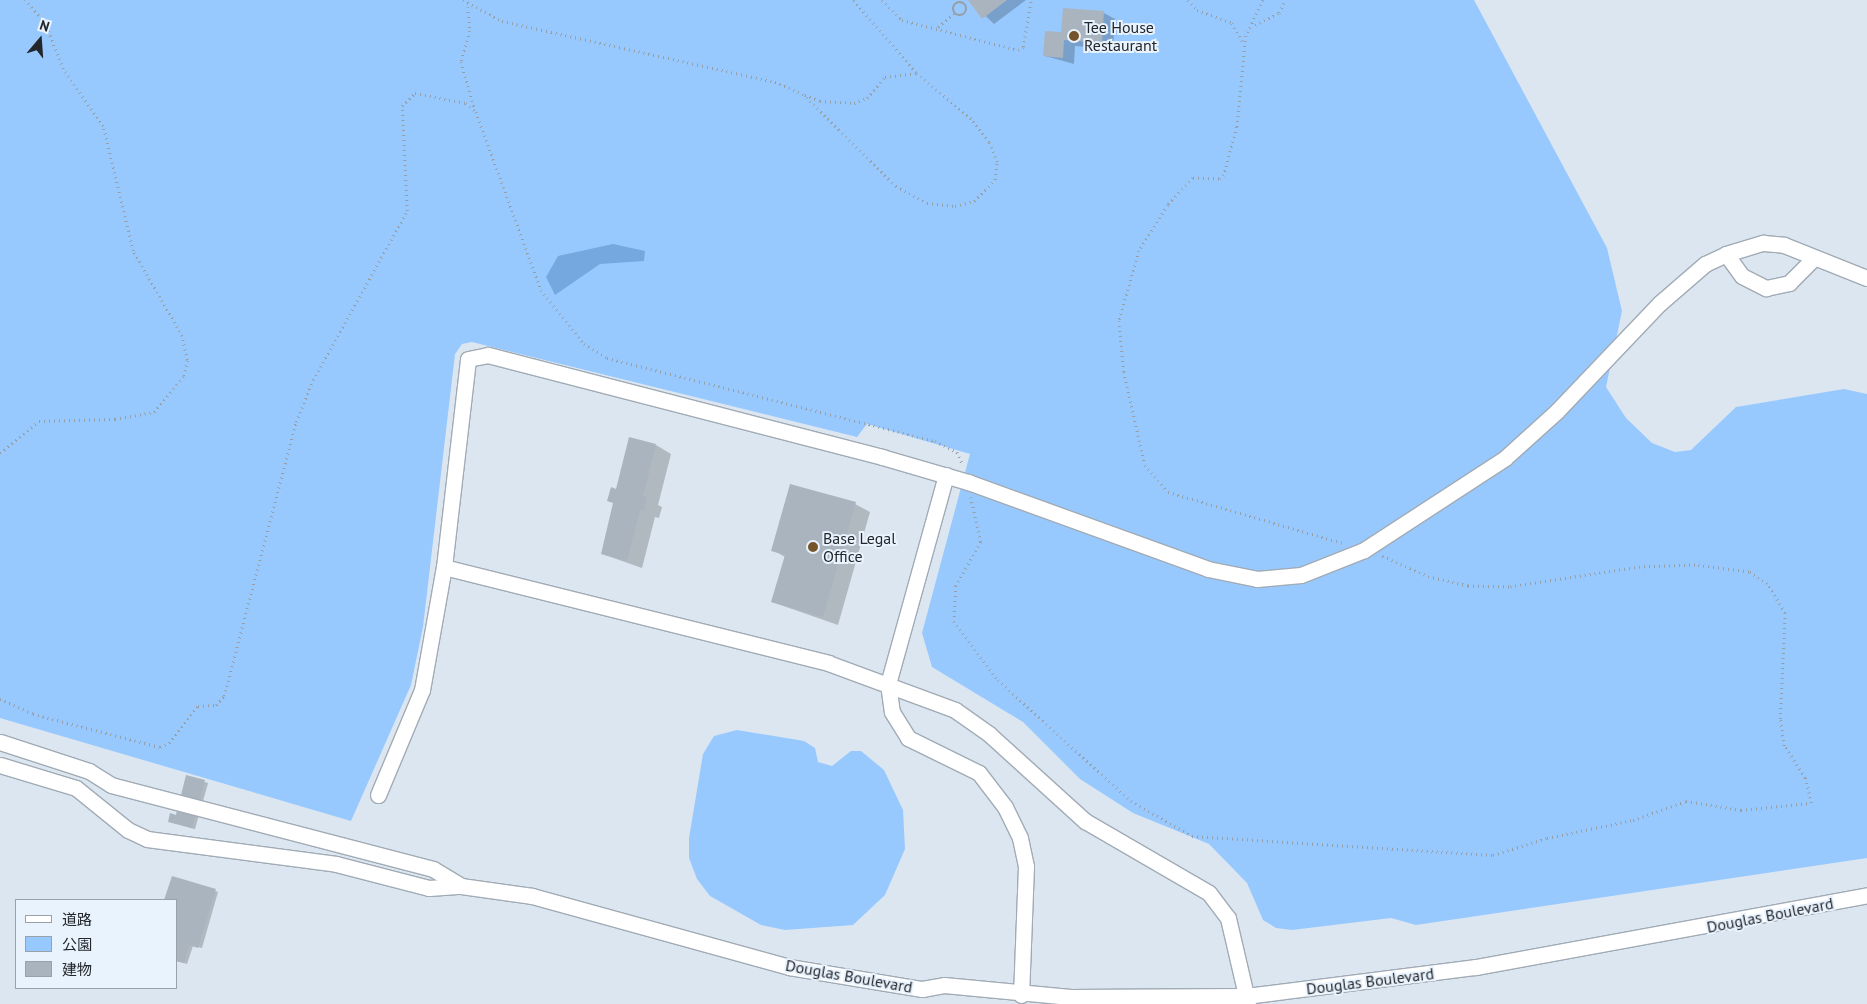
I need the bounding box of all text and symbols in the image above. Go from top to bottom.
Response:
north arrow [15,15,65,65]
text: N [37,16,52,36]
place label: Tee House Restaurant [1084,17,1157,55]
marker: Tee House Restaurant [1068,30,1080,42]
place label: Base Legal Office [823,528,896,566]
marker: Base Legal Office [807,541,819,553]
street label: Douglas Boulevard [1705,893,1835,937]
legend [15,899,178,989]
text: 道路 [62,910,92,929]
text: 公園 [62,935,92,954]
street label: Douglas Boulevard [784,955,914,997]
text: 建物 [62,960,92,979]
street label: Douglas Boulevard [1305,964,1435,998]

